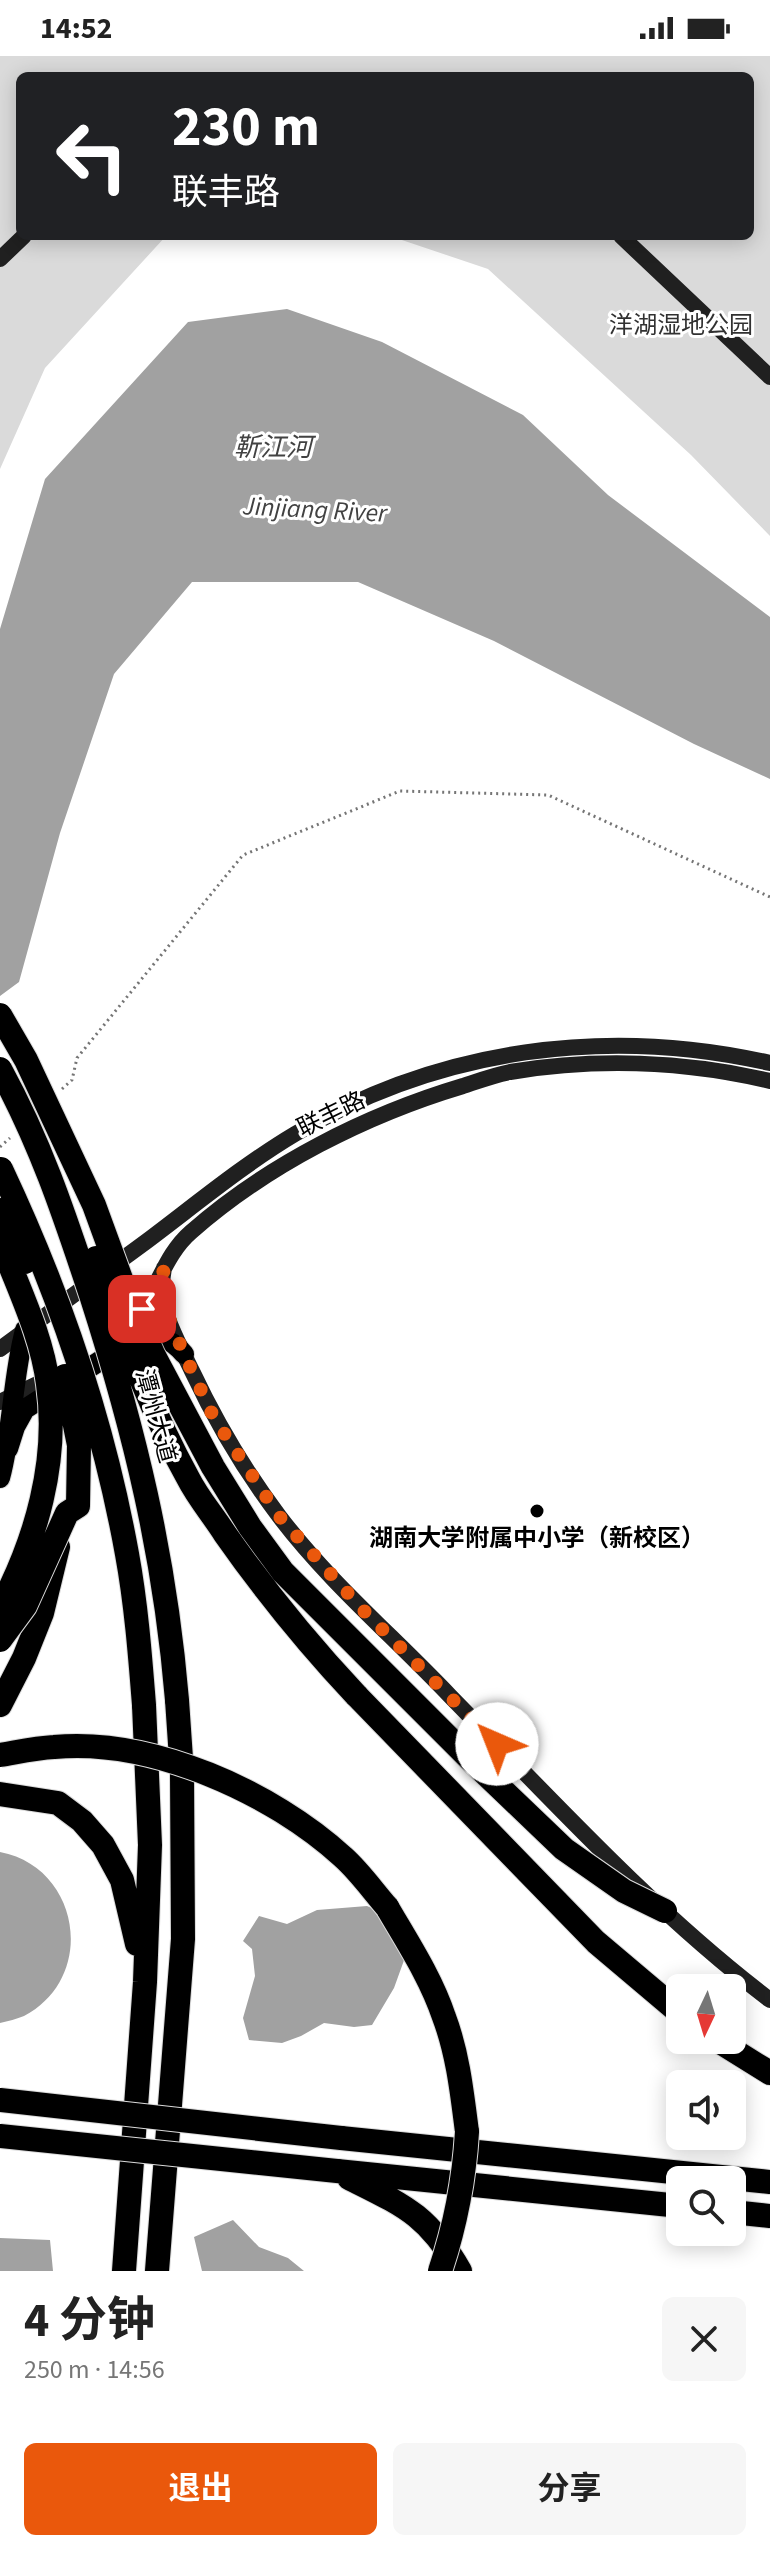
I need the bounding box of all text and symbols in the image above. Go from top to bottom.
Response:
text: 14:52 [40,7,112,50]
text: 230 m [172,88,320,167]
icon: left [40,104,144,208]
text: 联丰路 [172,167,280,218]
park label: 洋湖湿地公园 [609,308,753,343]
water label: 靳江河 [234,429,317,466]
water label: Jinjiang River [241,487,389,532]
street label: 联丰路 [291,1083,371,1146]
pin [108,1275,176,1343]
icon: arrive [120,1287,164,1331]
street label: 潭州大道 [126,1365,185,1467]
marker: 湖南大学附属中小学（新校区） [528,1502,546,1520]
place label: 湖南大学附属中小学（新校区） [369,1521,705,1556]
position arrow [455,1702,539,1786]
north arrow [666,1974,746,2054]
map controls [666,1974,746,2246]
button: sound [666,2070,746,2150]
button: search [666,2166,746,2246]
text: 4 分钟 [24,2287,155,2355]
button: close [662,2297,746,2381]
text: 250 m · 14:56 [24,2351,165,2388]
button: 退出 [24,2443,377,2535]
button: 分享 [393,2443,746,2535]

